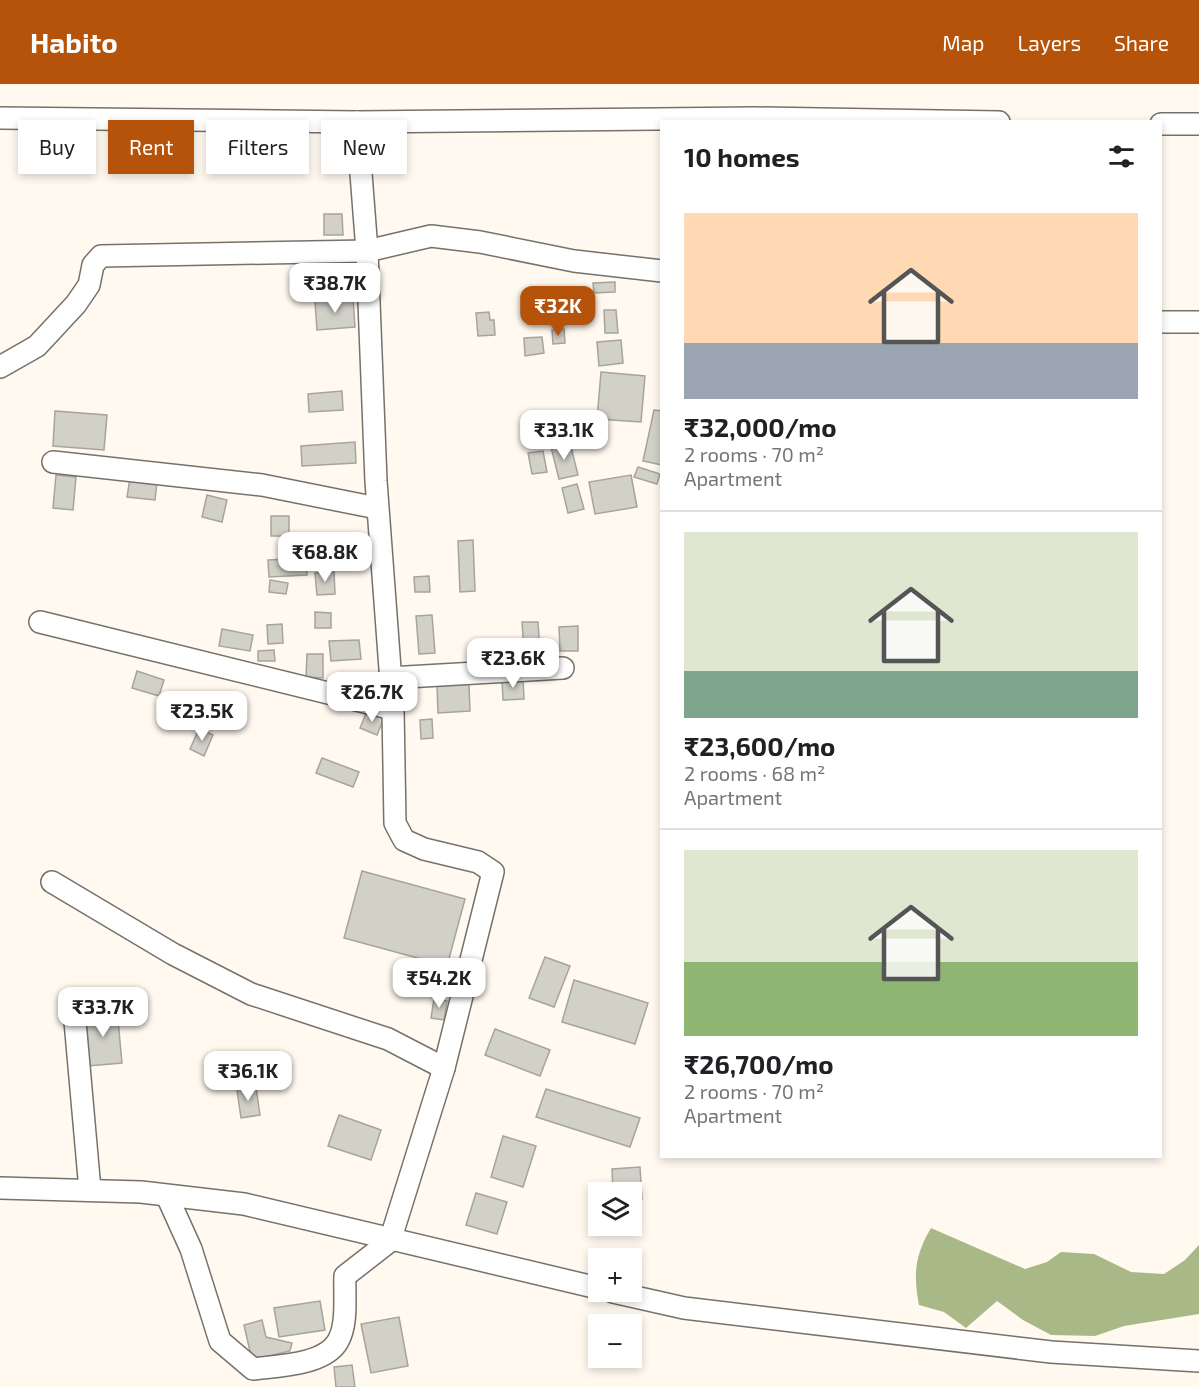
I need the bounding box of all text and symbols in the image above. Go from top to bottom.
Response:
text: Habito [30,25,118,59]
text: Map [942,30,984,55]
text: Layers [1017,30,1081,55]
text: Share [1114,30,1169,55]
chip: Buy [18,120,96,174]
chip: Rent [108,120,194,174]
chip: Filters [206,120,309,174]
chip: New [321,120,407,174]
icon: filters [1105,140,1138,173]
text: 10 homes [684,141,800,172]
icon: home [857,252,965,360]
pin: ₹38.7K [286,263,384,314]
text: ₹38.7K [303,270,367,294]
pin: ₹32K [522,286,594,337]
text: ₹32K [534,293,582,317]
pin: ₹33.1K [515,410,613,461]
text: ₹32,000/mo [684,411,837,442]
text: ₹33.1K [534,417,594,441]
text: 2 rooms · 70 m² [684,442,824,466]
text: Apartment [684,466,782,490]
pin: ₹68.8K [276,532,374,583]
text: ₹68.8K [292,539,358,563]
icon: home [857,571,965,679]
pin: ₹23.6K [464,638,562,689]
text: ₹23.6K [481,645,545,669]
pin: ₹26.7K [323,672,421,723]
text: ₹26.7K [341,679,403,703]
pin: ₹23.5K [153,691,251,742]
text: ₹23.5K [170,698,234,722]
text: ₹23,600/mo [684,730,835,761]
text: 2 rooms · 68 m² [684,761,825,785]
text: Apartment [684,785,782,809]
icon: home [857,889,965,997]
pin: ₹54.2K [390,958,488,1009]
text: ₹54.2K [407,965,471,989]
pin: ₹33.7K [54,987,152,1038]
text: ₹33.7K [72,994,134,1018]
text: ₹26,700/mo [684,1048,834,1079]
pin: ₹36.1K [199,1051,297,1102]
text: ₹36.1K [218,1058,278,1082]
text: 2 rooms · 70 m² [684,1079,824,1103]
text: Apartment [684,1103,782,1127]
map controls [588,1182,642,1368]
button: layers [588,1182,642,1236]
button: + [588,1248,642,1302]
button: − [588,1314,642,1368]

